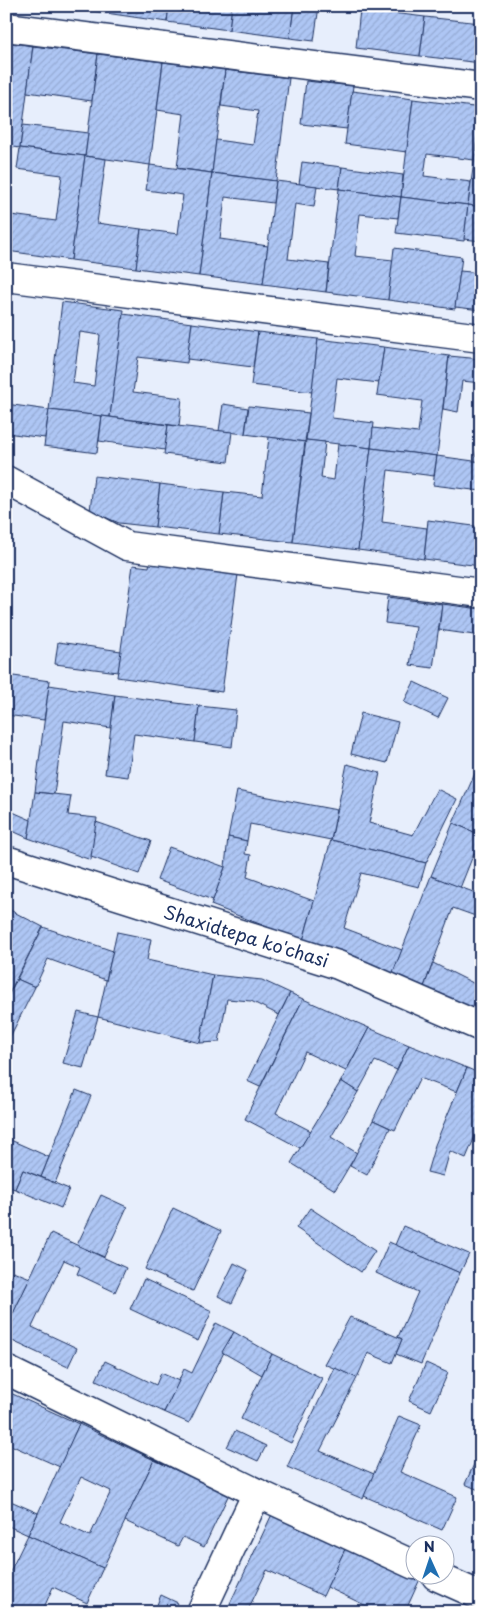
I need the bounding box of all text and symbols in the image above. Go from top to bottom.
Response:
street label: Shaxidtepa ko'chasi [160,898,332,974]
north arrow [404,1536,454,1586]
text: N [423,1536,435,1557]

